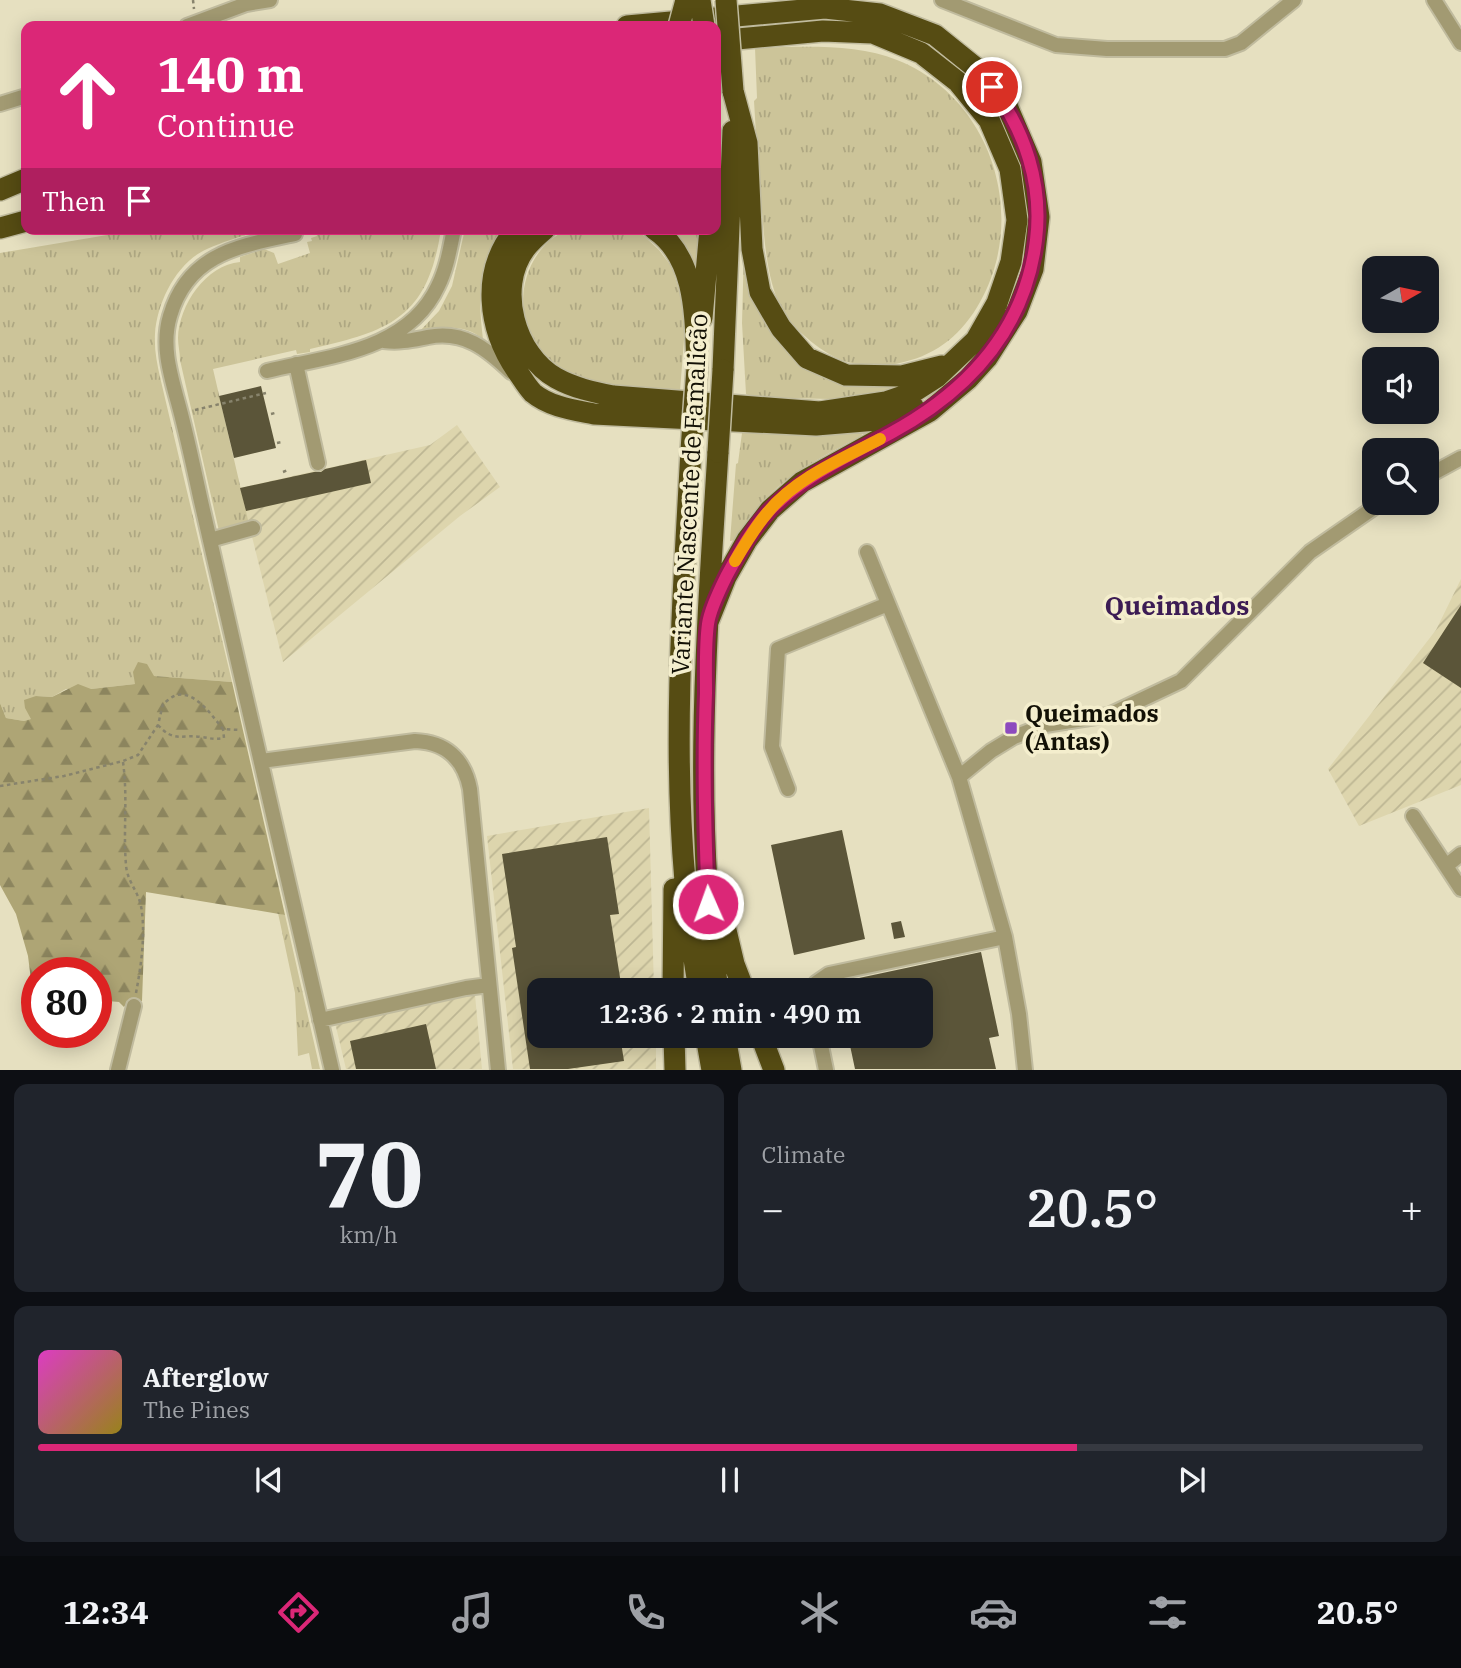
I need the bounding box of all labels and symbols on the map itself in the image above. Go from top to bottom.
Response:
pin [962,57,1022,117]
north arrow [1362,256,1438,332]
street label: Variante Nascente de Famalicão [664,313,714,675]
district label: Queimados [1105,588,1249,622]
place label: Queimados (Antas) [1025,697,1159,757]
marker: Queimados (Antas) [1003,720,1019,736]
position arrow [671,867,745,941]
speed limit sign: 80 [21,957,112,1048]

